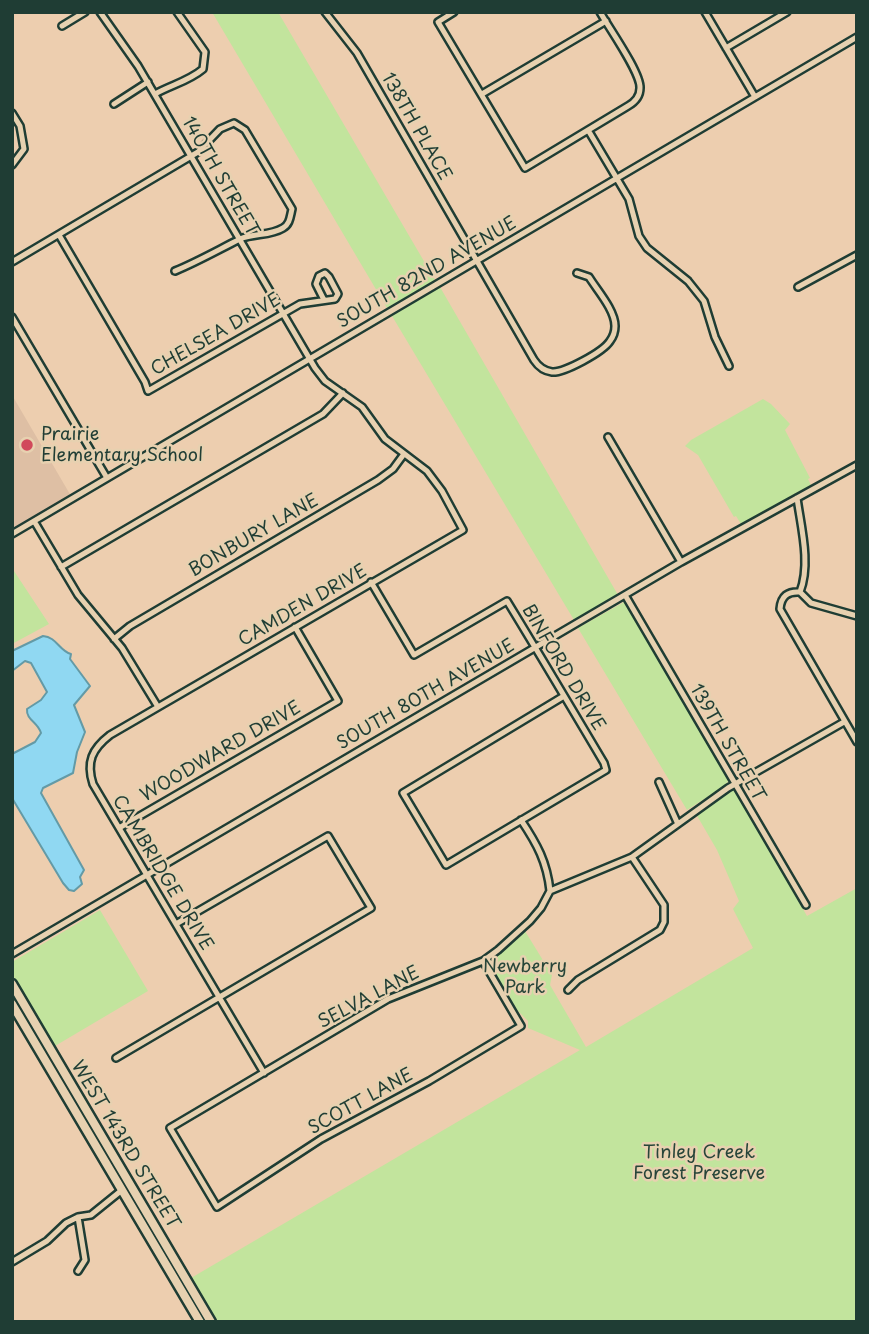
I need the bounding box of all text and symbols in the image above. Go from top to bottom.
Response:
street label: 138TH PLACE [376,69,456,185]
street label: 140TH STREET [177,113,263,241]
street label: SOUTH 82ND AVENUE [334,213,520,333]
street label: CHELSEA DRIVE [147,289,285,381]
place label: Prairie Elementary School [41,424,203,466]
marker: Prairie Elementary School [19,437,35,453]
street label: BONBURY LANE [185,490,323,582]
street label: CAMDEN DRIVE [235,560,371,652]
street label: BINFORD DRIVE [517,601,609,735]
street label: SOUTH 80TH AVENUE [333,635,519,755]
street label: 139TH STREET [685,680,769,806]
street label: WOODWARD DRIVE [137,697,305,807]
street label: CAMBRIDGE DRIVE [107,791,217,955]
park label: Newberry Park [483,956,567,998]
street label: SELVA LANE [315,962,423,1034]
street label: WEST 143RD STREET [66,1057,184,1233]
street label: SCOTT LANE [305,1064,417,1140]
park label: Tinley Creek Forest Preserve [633,1142,765,1184]

